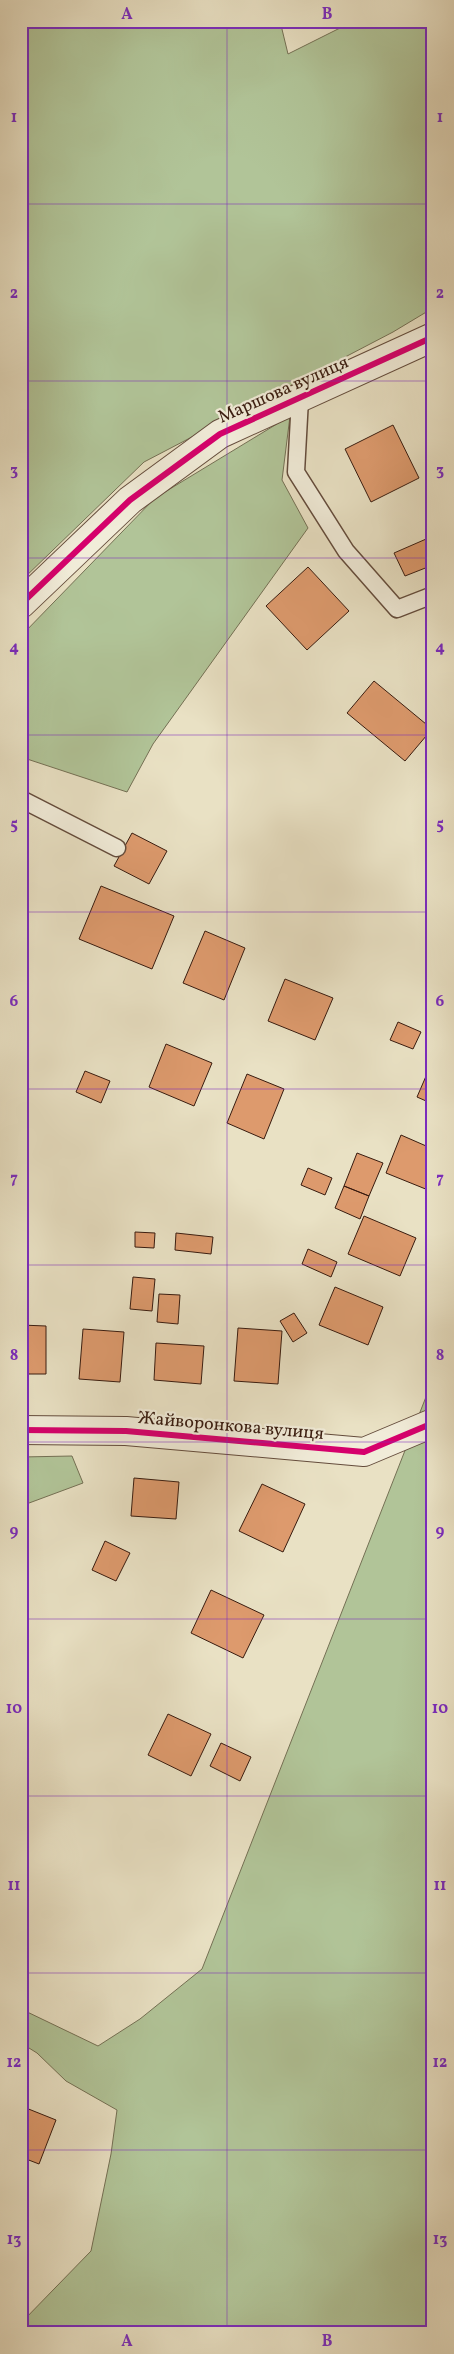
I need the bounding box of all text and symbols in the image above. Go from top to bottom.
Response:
text: A [121,4,133,26]
text: B [322,4,333,26]
text: 1 [11,107,17,129]
text: 1 [437,107,443,129]
text: 2 [10,283,18,305]
text: 2 [436,283,444,305]
street label: Маршова вулиця [214,350,353,430]
text: 3 [10,460,18,482]
text: 3 [436,460,444,482]
text: 4 [9,637,19,659]
text: 4 [435,637,445,659]
text: 5 [10,814,18,836]
text: 5 [436,814,444,836]
text: 6 [10,991,19,1013]
text: 6 [436,991,445,1013]
text: 7 [10,1168,18,1190]
text: 7 [436,1168,444,1190]
text: 8 [10,1345,18,1367]
text: 8 [436,1345,444,1367]
street label: Жайворонкова вулиця [137,1406,325,1447]
text: 9 [10,1521,19,1543]
text: 9 [436,1521,445,1543]
text: 10 [6,1698,22,1720]
text: 10 [432,1698,448,1720]
text: 11 [8,1875,20,1897]
text: 11 [434,1875,446,1897]
text: 12 [7,2052,21,2074]
text: 12 [433,2052,447,2074]
text: 13 [7,2229,21,2251]
text: 13 [433,2229,447,2251]
text: A [121,2331,133,2353]
text: B [322,2331,333,2353]

